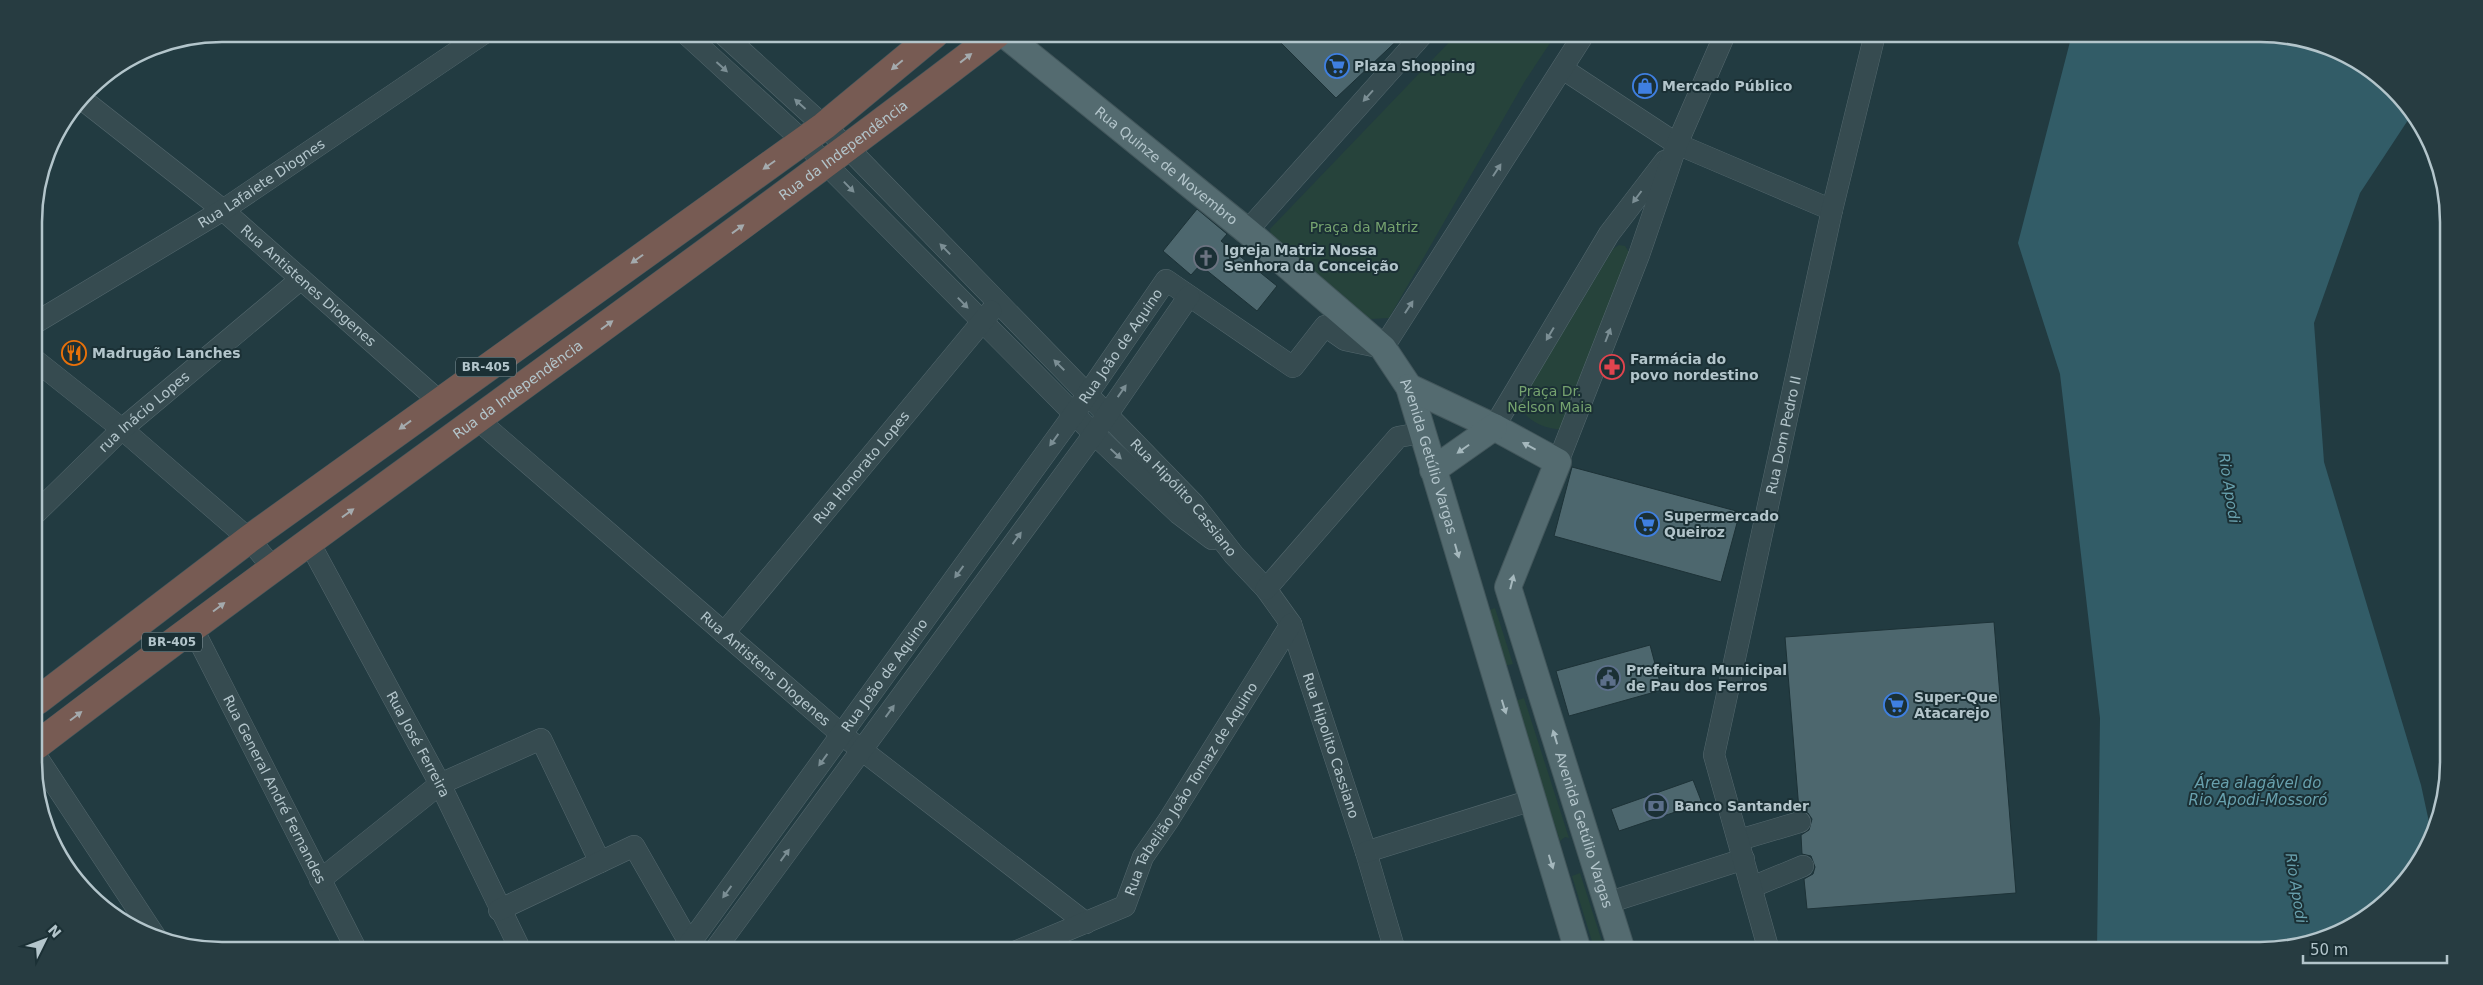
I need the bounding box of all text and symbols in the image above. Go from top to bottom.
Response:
one-way arrow [959,52,972,63]
supermarket icon: Plaza Shopping [1324,53,1350,79]
place label: Plaza Shopping [1354,58,1475,74]
one-way arrow [891,59,903,70]
one-way arrow [715,61,727,73]
shop icon: Mercado Público [1632,73,1658,99]
place label: Mercado Público [1662,78,1793,94]
one-way arrow [1362,90,1373,103]
street label: Rua da Independência [776,97,911,203]
one-way arrow [793,98,806,109]
street label: Rua Quinze de Novembro [1092,103,1241,228]
street label: Rua Lafaiete Diognes [195,135,328,231]
one-way arrow [762,160,776,170]
one-way arrow [1493,163,1502,177]
one-way arrow [843,181,855,193]
one-way arrow [1632,190,1642,204]
park label: Praça da Matriz [1310,219,1418,235]
street label: Rua Antistenes Diogenes [237,221,379,349]
one-way arrow [731,224,745,234]
place label: Igreja Matriz Nossa Senhora da Conceição [1224,242,1399,274]
one-way arrow [939,243,951,255]
church icon: Igreja Matriz Nossa Senhora da Conceição [1193,245,1219,271]
one-way arrow [631,254,644,265]
street label: Rua João de Aquino [1076,286,1166,407]
one-way arrow [957,297,969,309]
one-way arrow [1405,300,1414,313]
one-way arrow [600,320,614,330]
one-way arrow [1604,327,1612,342]
one-way arrow [1545,328,1554,341]
street label: Rua da Independência [450,337,586,442]
restaurant icon: Madrugão Lanches [61,340,87,366]
place label: Madrugão Lanches [92,345,241,361]
place label: Farmácia do povo nordestino [1630,351,1759,383]
pharmacy icon: Farmácia do povo nordestino [1599,354,1625,380]
road number: BR-405 [456,358,516,377]
one-way arrow [1053,359,1065,371]
street label: rua Inácio Lopes [95,368,192,455]
street label: Rua Dom Pedro II [1763,374,1804,496]
street label: Avenida Getúlio Vargas [1397,375,1461,536]
park label: Praça Dr. Nelson Maia [1507,383,1593,415]
one-way arrow [1117,385,1127,398]
street label: Rua Honorato Lopes [810,408,913,527]
one-way arrow [398,420,412,430]
one-way arrow [1049,433,1059,447]
street label: Rua Hipólito Cassiano [1127,436,1240,560]
one-way arrow [1522,442,1537,450]
one-way arrow [1457,444,1470,454]
one-way arrow [1109,448,1121,460]
water label: Rio Apodi [2215,451,2244,525]
one-way arrow [341,508,354,519]
place label: Supermercado Queiroz [1664,508,1779,540]
supermarket icon: Supermercado Queiroz [1634,511,1660,537]
one-way arrow [1012,532,1023,545]
one-way arrow [1453,544,1461,559]
one-way arrow [954,565,964,579]
one-way arrow [1508,575,1516,590]
one-way arrow [212,602,226,612]
street label: Rua Antistens Diogenes [697,608,834,729]
street label: Rua João de Aquino [838,615,931,735]
road number: BR-405 [142,632,202,652]
place label: Prefeitura Municipal de Pau dos Ferros [1626,662,1787,694]
public building icon: Prefeitura Municipal de Pau dos Ferros [1595,665,1621,691]
street label: Rua Hipolito Cassiano [1300,671,1362,820]
street label: Rua Tabelião João Tomaz de Aquino [1122,679,1261,898]
street label: Rua José Ferreira [383,689,453,800]
place label: Super-Que Atacarejo [1914,689,1998,721]
street label: Rua General André Fernandes [220,692,329,886]
supermarket icon: Super-Que Atacarejo [1883,692,1909,718]
one-way arrow [1501,699,1508,714]
one-way arrow [885,705,896,718]
one-way arrow [69,710,82,721]
one-way arrow [1551,730,1559,745]
street label: Avenida Getúlio Vargas [1552,750,1616,910]
one-way arrow [817,753,828,766]
water label: Área alagável do Rio Apodi-Mossoró [2189,773,2327,809]
bank icon: Banco Santander [1643,793,1669,819]
place label: Banco Santander [1674,798,1809,814]
one-way arrow [779,849,789,862]
water label: Rio Apodi [2282,851,2311,925]
one-way arrow [1548,855,1556,870]
one-way arrow [722,885,732,898]
north arrow [20,915,70,965]
text: N [45,922,65,941]
scale bar [2303,932,2447,964]
text: 50 m [2310,941,2348,959]

